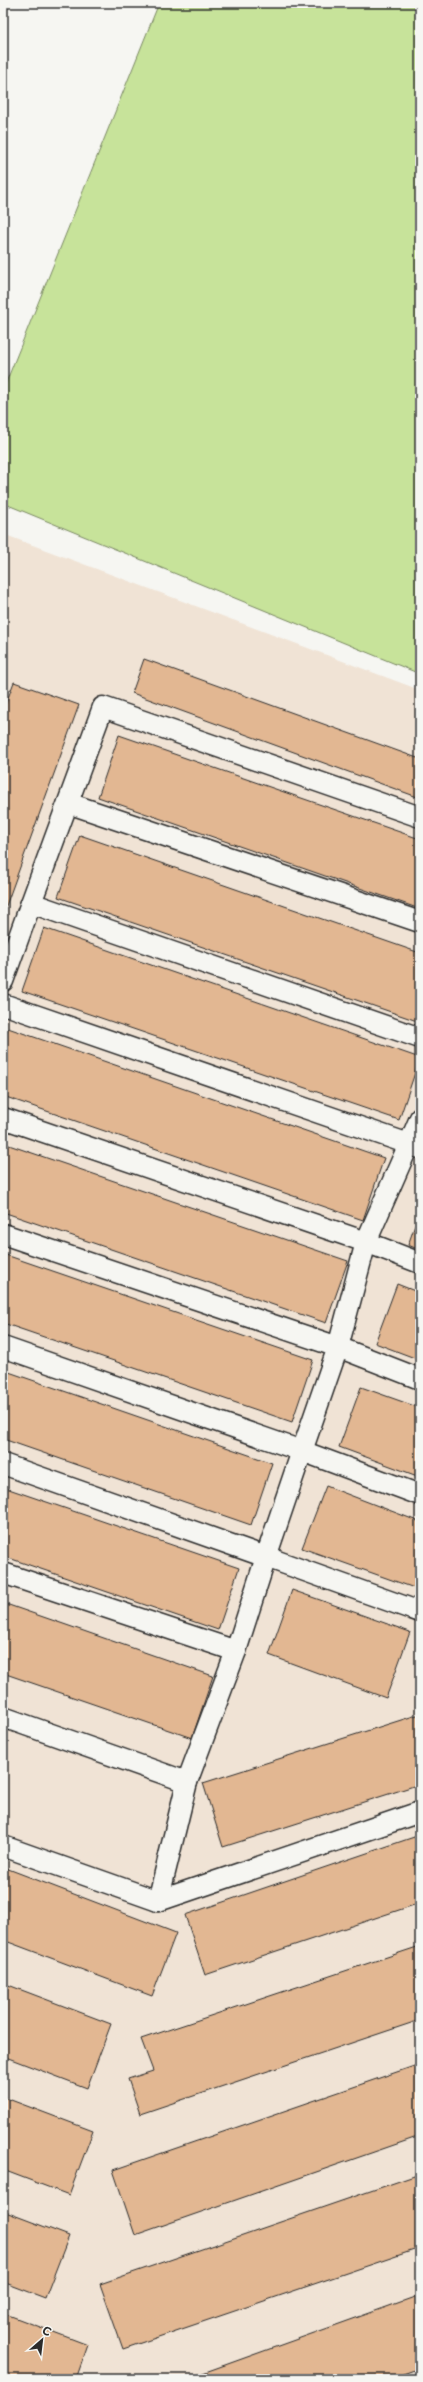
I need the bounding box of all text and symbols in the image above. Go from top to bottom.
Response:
north arrow [22,2320,62,2360]
text: С [39,2321,55,2340]

